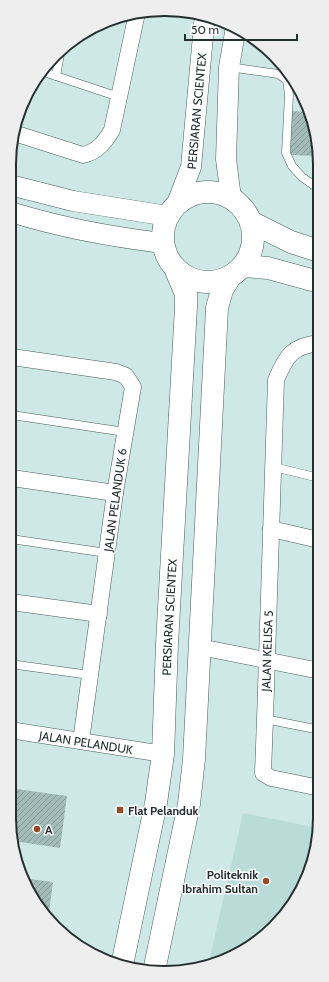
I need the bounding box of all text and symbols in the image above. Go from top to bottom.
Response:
scale bar [185,16,297,42]
text: 50 m [191,22,219,37]
street label: PERSIARAN SCIENTEX [183,51,209,170]
street label: JALAN PELANDUK 6 [100,447,130,554]
street label: PERSIARAN SCIENTEX [158,558,179,676]
street label: JALAN KELISA 5 [258,610,276,693]
street label: JALAN PELANDUK [37,727,134,757]
place label: Flat Pelanduk [128,803,199,818]
marker: Flat Pelanduk [115,805,125,815]
place label: A [45,822,53,837]
marker: A [32,824,42,834]
place label: Politeknik Ibrahim Sultan [182,867,258,896]
marker: Politeknik Ibrahim Sultan [261,876,271,886]

